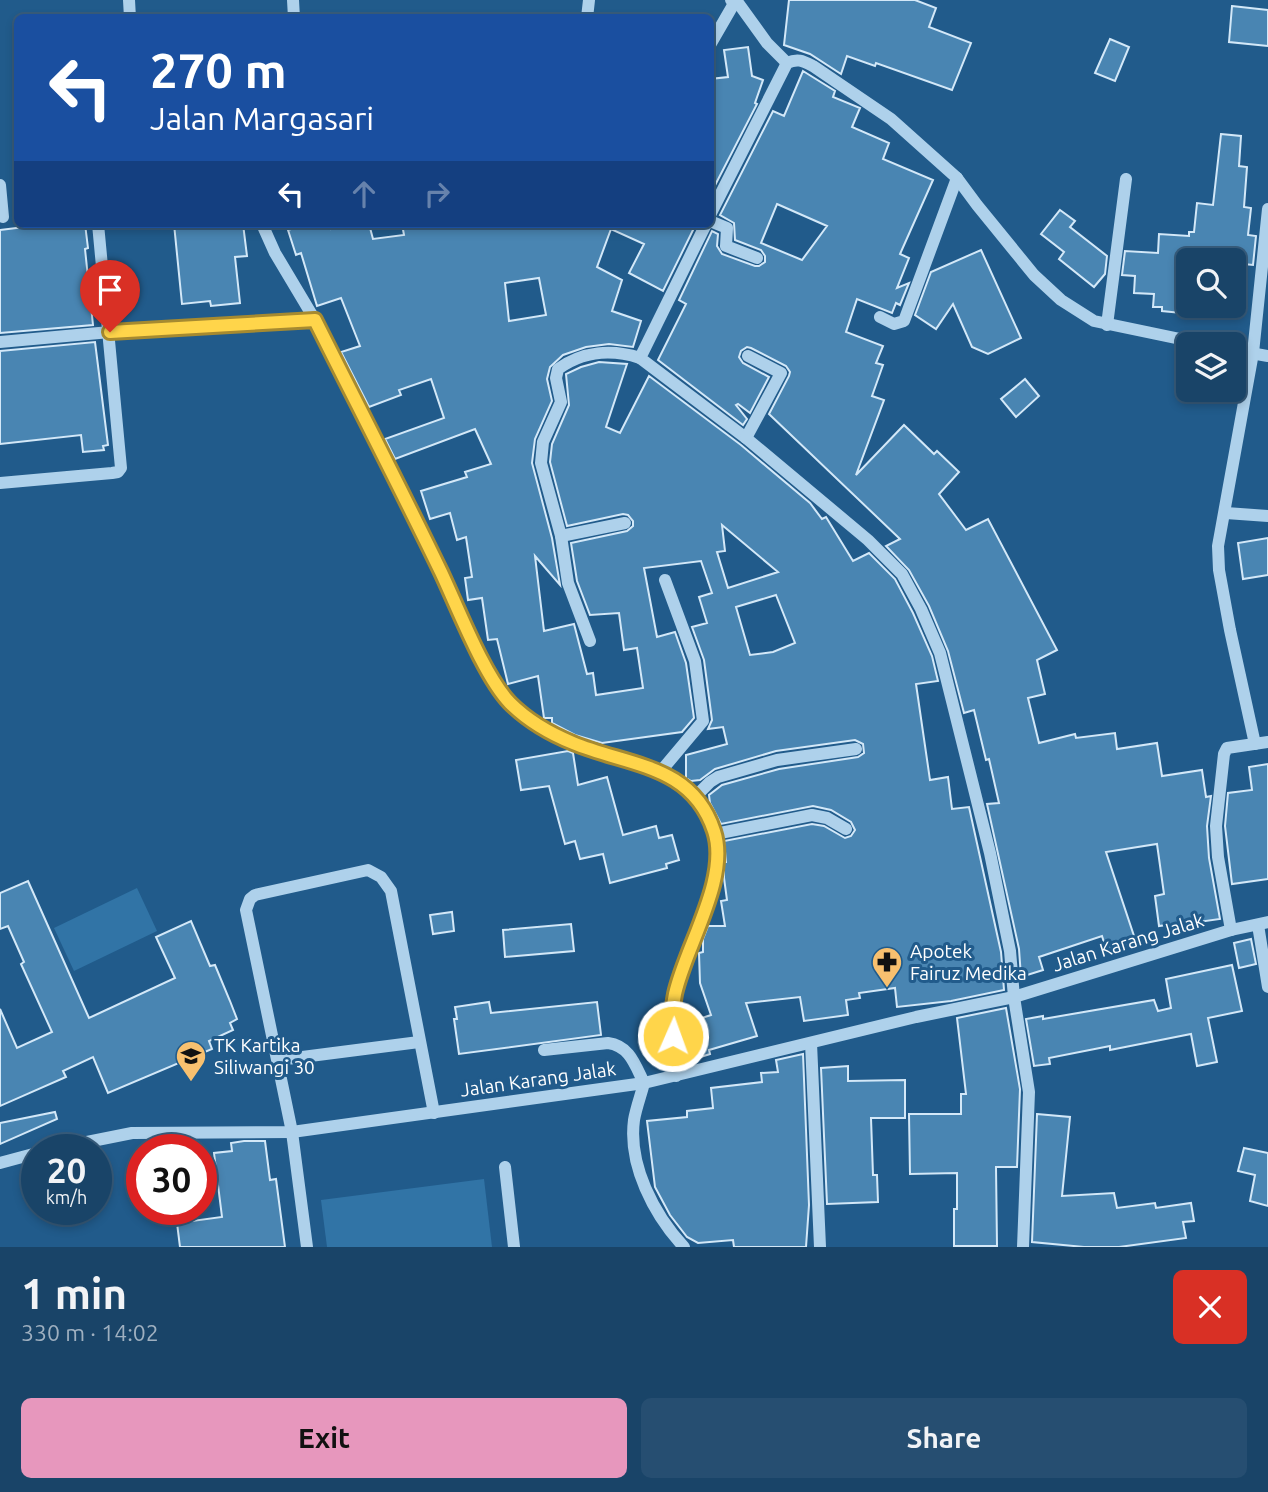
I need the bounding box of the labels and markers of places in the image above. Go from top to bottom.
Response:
pin [80,260,140,332]
place label: Apotek Fairuz Medika [910,940,1027,984]
pharmacy icon: Apotek Fairuz Medika [870,945,904,989]
place label: TK Kartika Siliwangi 30 [214,1034,315,1078]
school or university icon: TK Kartika Siliwangi 30 [174,1039,208,1083]

